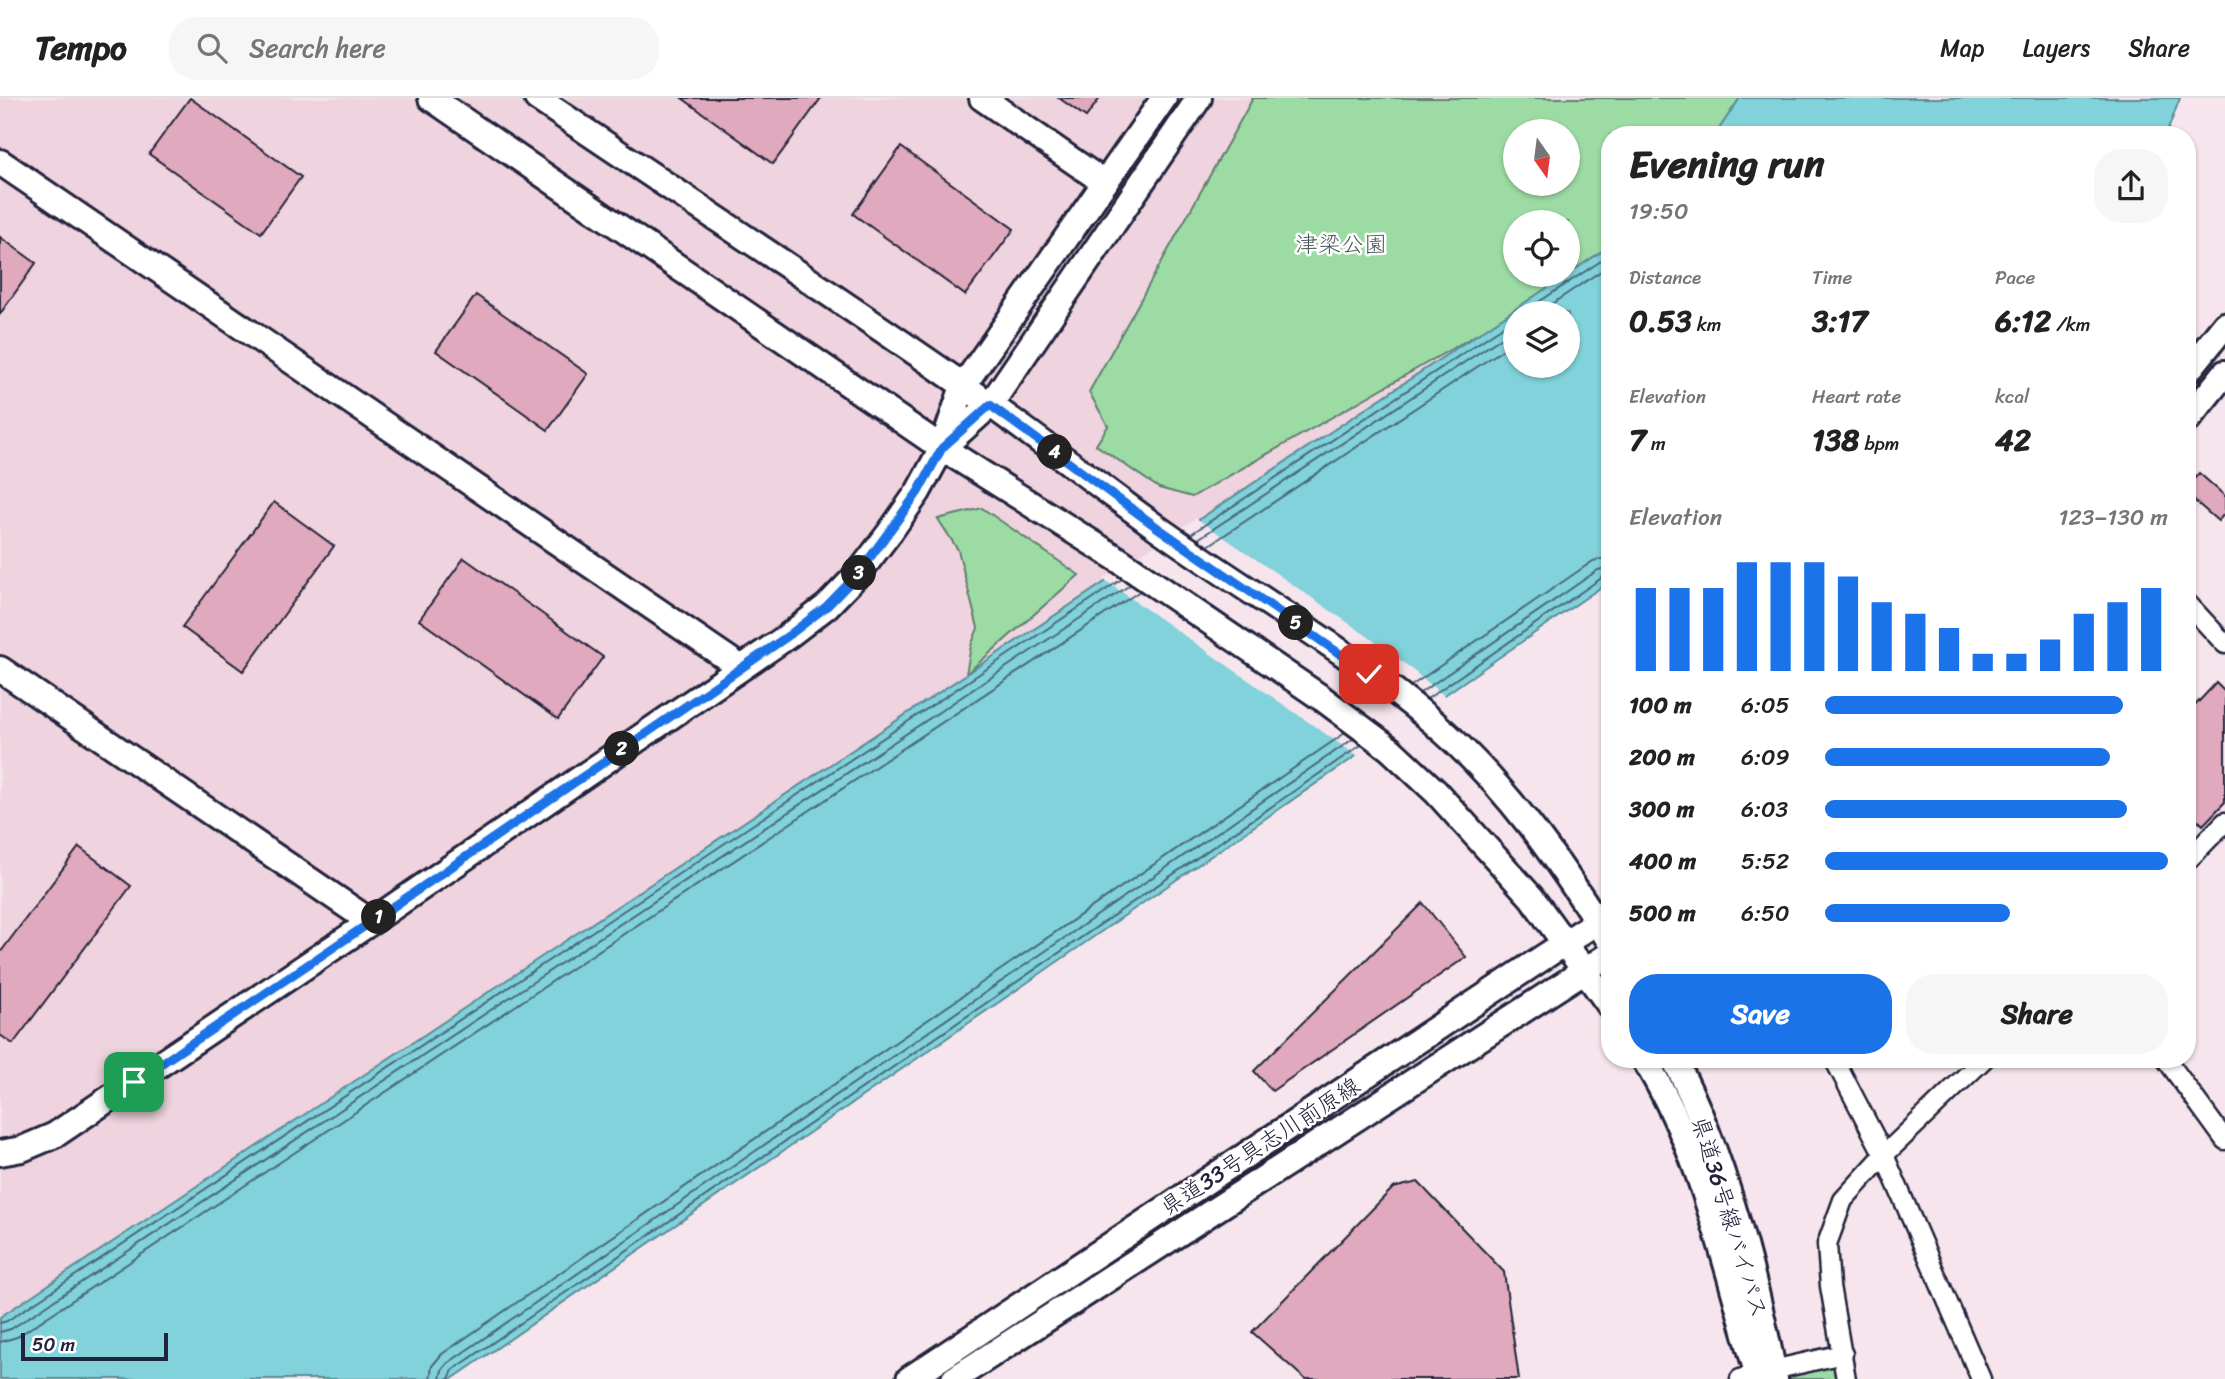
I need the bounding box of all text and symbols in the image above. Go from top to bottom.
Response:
search box [169,17,659,80]
text: Tempo [35,19,127,77]
text: Search here [249,25,386,71]
text: Map [1940,27,1985,69]
text: Layers [2023,27,2090,69]
text: Share [2128,27,2190,69]
icon: search [193,29,231,67]
north arrow [1503,119,1580,196]
map controls [1503,119,1580,378]
text: Evening run [1629,131,1825,198]
button: share [2094,149,2168,223]
text: 19:50 [1629,191,1689,232]
button: locate [1503,210,1580,287]
park label: 津梁公園 [1295,224,1387,265]
text: Distance [1629,261,1701,294]
text: Time [1812,261,1852,294]
text: Pace [1995,261,2035,294]
text: 0.53 [1629,294,1692,348]
text: 3:17 [1812,294,1868,348]
text: 6:12 [1995,294,2051,348]
button: layers [1503,301,1580,378]
text: km [1692,308,1721,341]
text: /km [2051,308,2090,341]
text: Elevation [1629,380,1706,413]
text: Heart rate [1812,380,1901,413]
text: kcal [1995,380,2030,413]
text: 7 [1629,413,1646,467]
text: 138 [1812,413,1859,467]
text: 42 [1995,413,2031,467]
text: m [1646,427,1666,460]
text: bpm [1859,427,1899,460]
pin: 4 [1038,434,1072,470]
text: 4 [1049,435,1060,468]
text: Elevation [1629,497,1722,538]
text: 123–130 m [2059,497,2168,538]
pin: 3 [842,556,876,590]
text: 3 [853,556,864,589]
pin: 5 [1278,606,1314,640]
text: 5 [1290,606,1301,639]
pin [1339,644,1399,704]
icon: check [1350,655,1388,693]
text: 100 m [1629,685,1692,726]
text: 6:05 [1741,685,1790,726]
pin: 2 [604,732,640,766]
text: 2 [616,732,627,765]
text: 200 m [1629,737,1695,778]
text: 6:09 [1741,737,1790,778]
text: 300 m [1629,789,1694,830]
text: 6:03 [1741,789,1788,830]
text: 400 m [1629,841,1696,882]
text: 5:52 [1741,841,1789,882]
text: 500 m [1629,893,1696,934]
text: 6:50 [1741,893,1790,934]
pin: 1 [362,900,396,934]
text: 1 [374,900,383,933]
button: Save [1629,974,1892,1054]
button: Share [1906,974,2168,1054]
pin [104,1052,164,1112]
icon: arrive [115,1063,153,1101]
street label: 県道33号具志川前原線 [1152,1066,1369,1227]
street label: 県道36号線バイパス [1679,1111,1780,1323]
text: 50 m [32,1328,75,1361]
scale bar [21,1330,168,1362]

